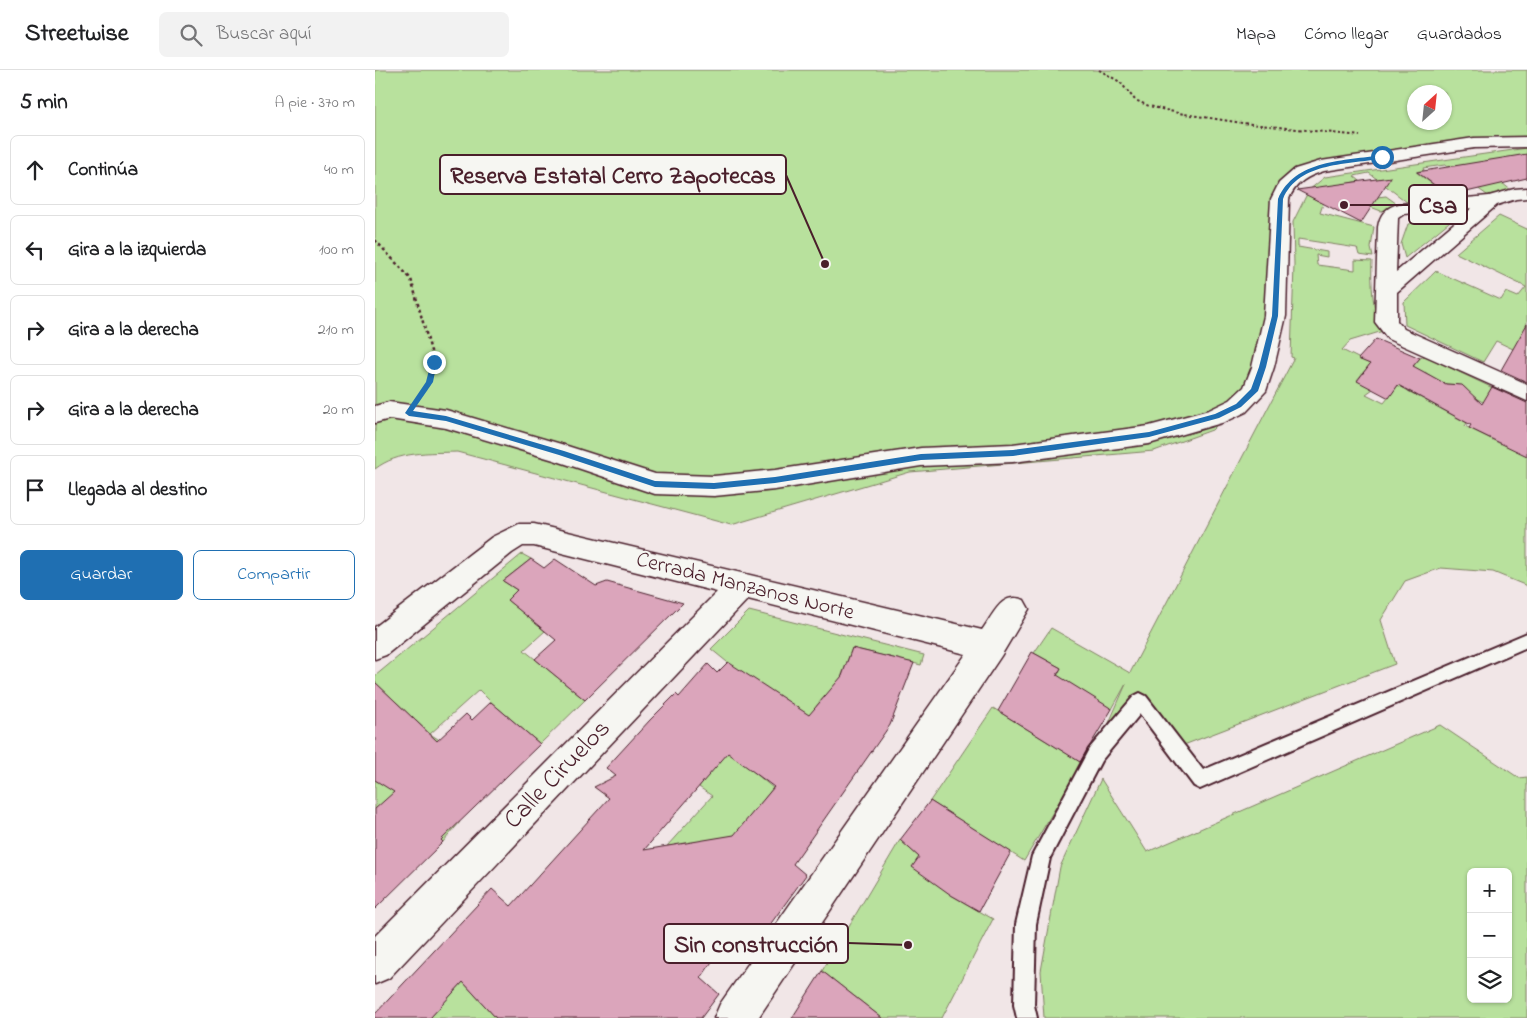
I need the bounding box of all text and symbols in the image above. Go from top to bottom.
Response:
search box [159,12,509,57]
text: Streetwise [25,17,129,52]
icon: search [177,21,205,49]
text: Buscar aquí [217,21,312,48]
text: Mapa [1236,22,1276,48]
text: Cómo llegar [1304,22,1389,48]
text: Guardados [1417,22,1502,48]
north arrow [1407,85,1452,130]
text: 5 min [20,88,68,118]
text: A pie · 370 m [274,91,355,115]
route start [1371,146,1394,169]
callout: Reserva Estatal Cerro Zapotecas [440,155,786,194]
icon: ahead [21,156,49,184]
text: Continúa [68,157,138,184]
text: 40 m [324,158,354,182]
text: Reserva Estatal Cerro Zapotecas [450,160,776,195]
callout: Csa [1409,185,1467,224]
text: Csa [1419,190,1457,225]
icon: left [21,236,49,264]
text: Gira a la izquierda [68,237,206,264]
text: 100 m [319,238,354,262]
icon: right [21,316,49,344]
text: Gira a la derecha [68,317,199,344]
text: 210 m [318,318,354,342]
route end [423,351,446,374]
icon: right [21,396,49,424]
text: Gira a la derecha [68,397,199,424]
text: 20 m [323,398,354,422]
icon: arrive [21,476,49,504]
text: Llegada al destino [68,477,207,504]
street label: Cerrada Manzanos Norte [633,544,858,630]
button: Guardar [20,550,183,600]
button: Compartir [193,550,355,600]
street label: Calle Ciruelos [496,712,620,838]
map controls [1467,868,1512,1003]
button: + [1467,868,1512,913]
button: − [1467,913,1512,958]
callout: Sin construcción [664,924,848,963]
text: Sin construcción [674,929,838,964]
button: layers [1467,958,1512,1003]

